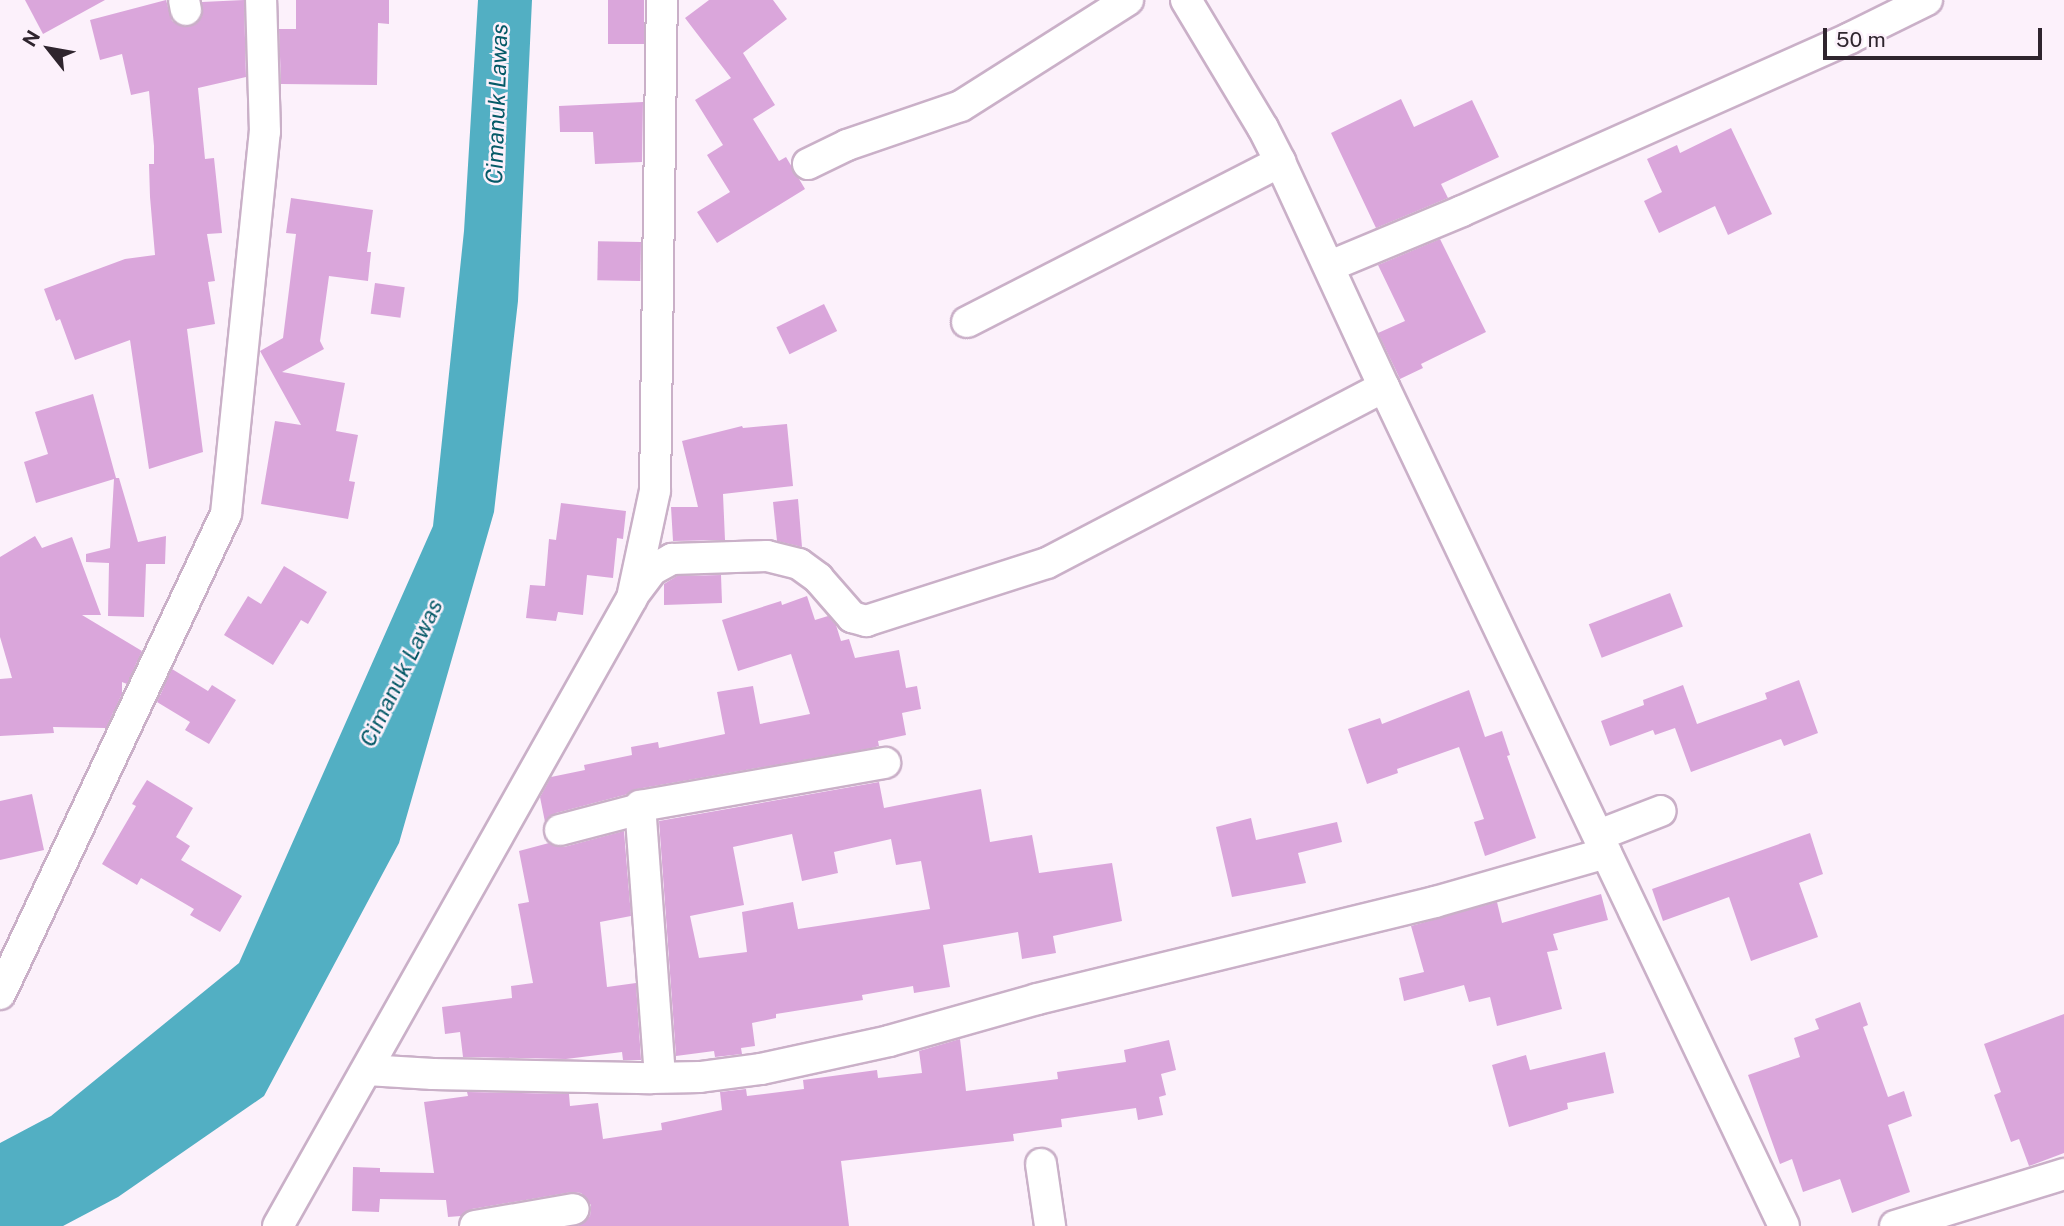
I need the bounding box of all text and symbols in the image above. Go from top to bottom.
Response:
north arrow [14,14,84,84]
scale bar [1826,14,2045,58]
water label: Cimanuk Lawas [480,23,514,185]
text: N [18,26,44,50]
text: 50 m [1836,27,1886,52]
water label: Cimanuk Lawas [353,595,449,751]

